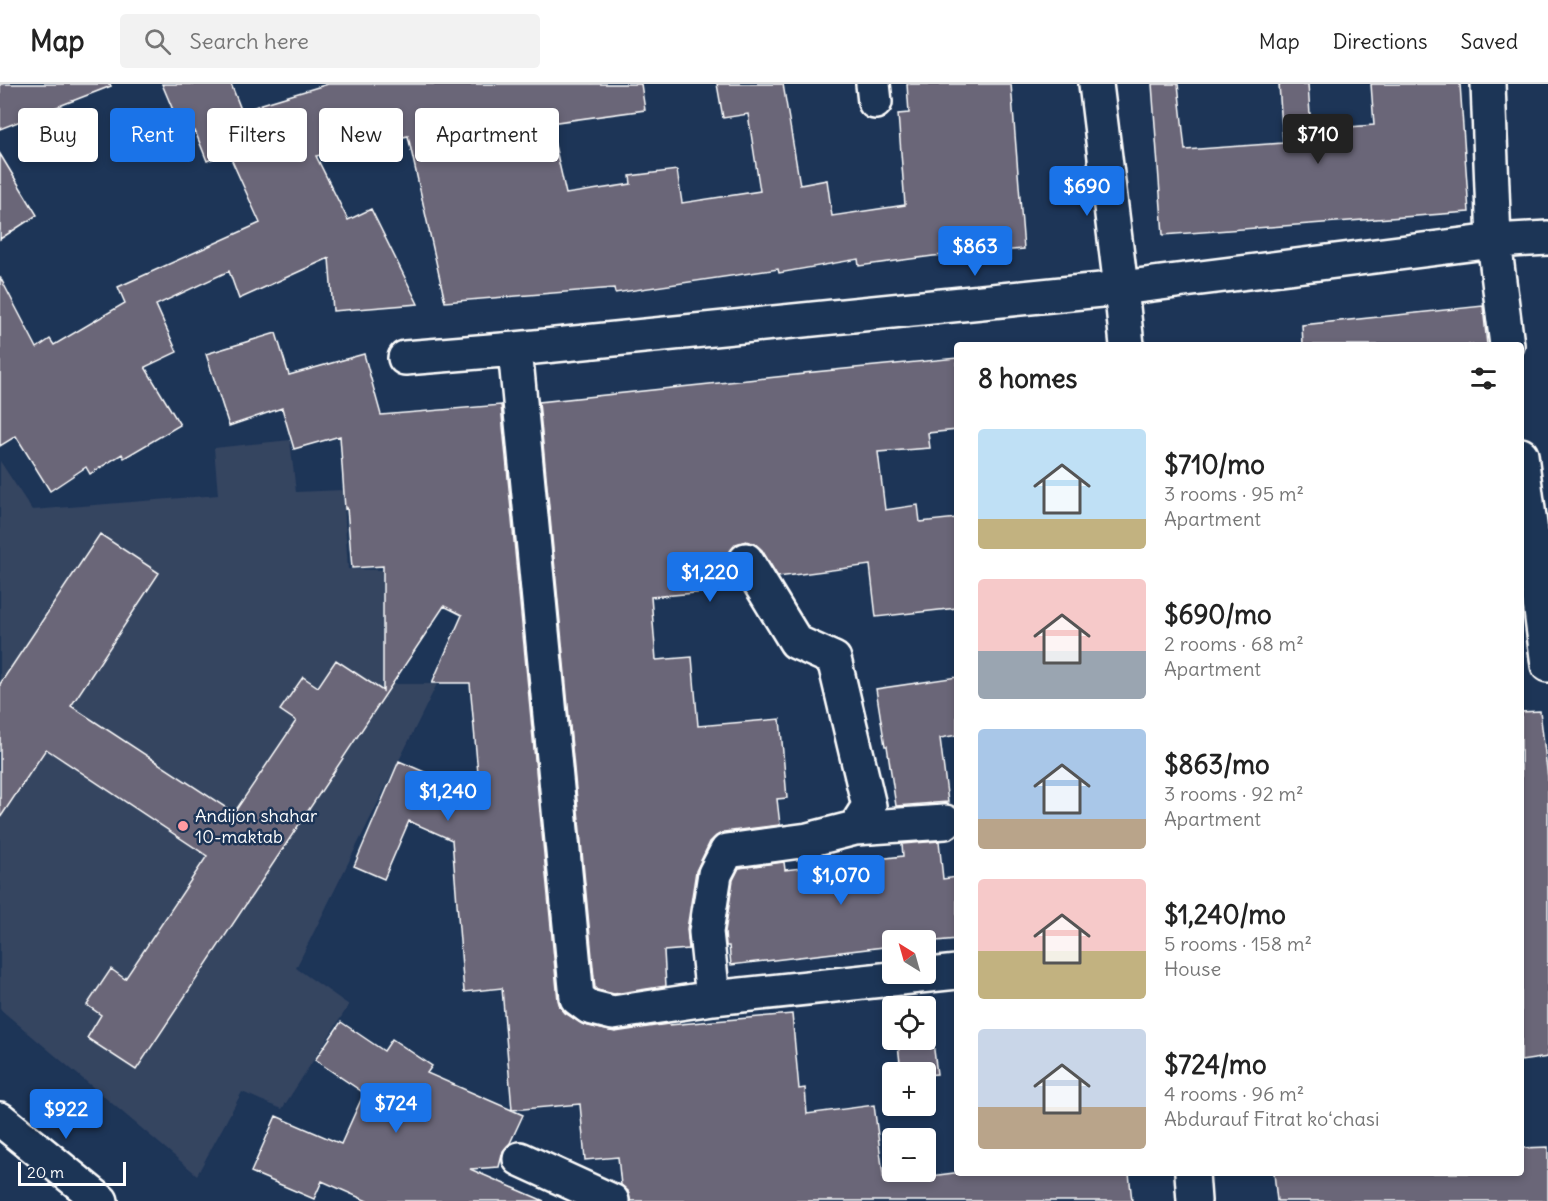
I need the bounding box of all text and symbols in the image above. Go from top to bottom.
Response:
search box [120,14,540,68]
text: Map [30,23,84,59]
icon: search [141,25,174,58]
text: Search here [189,27,309,55]
text: Map [1259,28,1300,55]
text: Directions [1333,28,1427,55]
text: Saved [1460,28,1518,55]
chip: Buy [18,108,98,162]
chip: Rent [110,108,195,162]
chip: Filters [207,108,307,162]
chip: New [319,108,403,162]
chip: Apartment [415,108,559,162]
pin: $710 [1282,114,1354,165]
text: $710 [1297,121,1339,146]
pin: $690 [1051,166,1123,217]
text: $690 [1063,173,1111,198]
pin: $863 [939,226,1011,277]
text: $863 [952,233,998,258]
text: 8 homes [978,362,1077,395]
icon: filters [1467,362,1500,395]
text: $710/mo [1164,448,1265,481]
icon: home [1026,453,1098,525]
text: 3 rooms · 95 m² [1164,481,1304,506]
text: Apartment [1164,506,1261,531]
pin: $1,220 [661,552,759,603]
text: $1,220 [681,559,739,584]
text: $690/mo [1164,598,1272,631]
icon: home [1026,603,1098,675]
text: 2 rooms · 68 m² [1164,631,1304,656]
text: Apartment [1164,656,1261,681]
text: $863/mo [1164,748,1270,781]
icon: home [1026,753,1098,825]
pin: $1,240 [399,771,497,822]
text: $1,240 [419,778,477,803]
text: 3 rooms · 92 m² [1164,781,1303,806]
place label: Andijon shahar 10-maktab [195,804,318,848]
text: Apartment [1164,806,1261,831]
marker: Andijon shahar 10-maktab [176,819,190,833]
pin: $1,070 [792,855,890,906]
text: $1,070 [812,862,870,887]
text: $1,240/mo [1164,898,1286,931]
icon: home [1026,903,1098,975]
north arrow [882,930,936,984]
map controls [882,930,936,1182]
text: 5 rooms · 158 m² [1164,931,1312,956]
text: House [1164,956,1221,981]
button: locate [882,996,936,1050]
text: $724/mo [1164,1048,1267,1081]
icon: home [1026,1053,1098,1125]
button: + [882,1062,936,1116]
text: 4 rooms · 96 m² [1164,1081,1304,1106]
pin: $724 [360,1083,432,1134]
pin: $922 [30,1089,102,1140]
text: $724 [374,1090,418,1115]
text: $922 [44,1096,88,1121]
text: Abdurauf Fitrat koʻchasi [1164,1106,1379,1131]
button: − [882,1128,936,1182]
scale bar [18,1159,126,1186]
text: 20 m [27,1162,64,1182]

